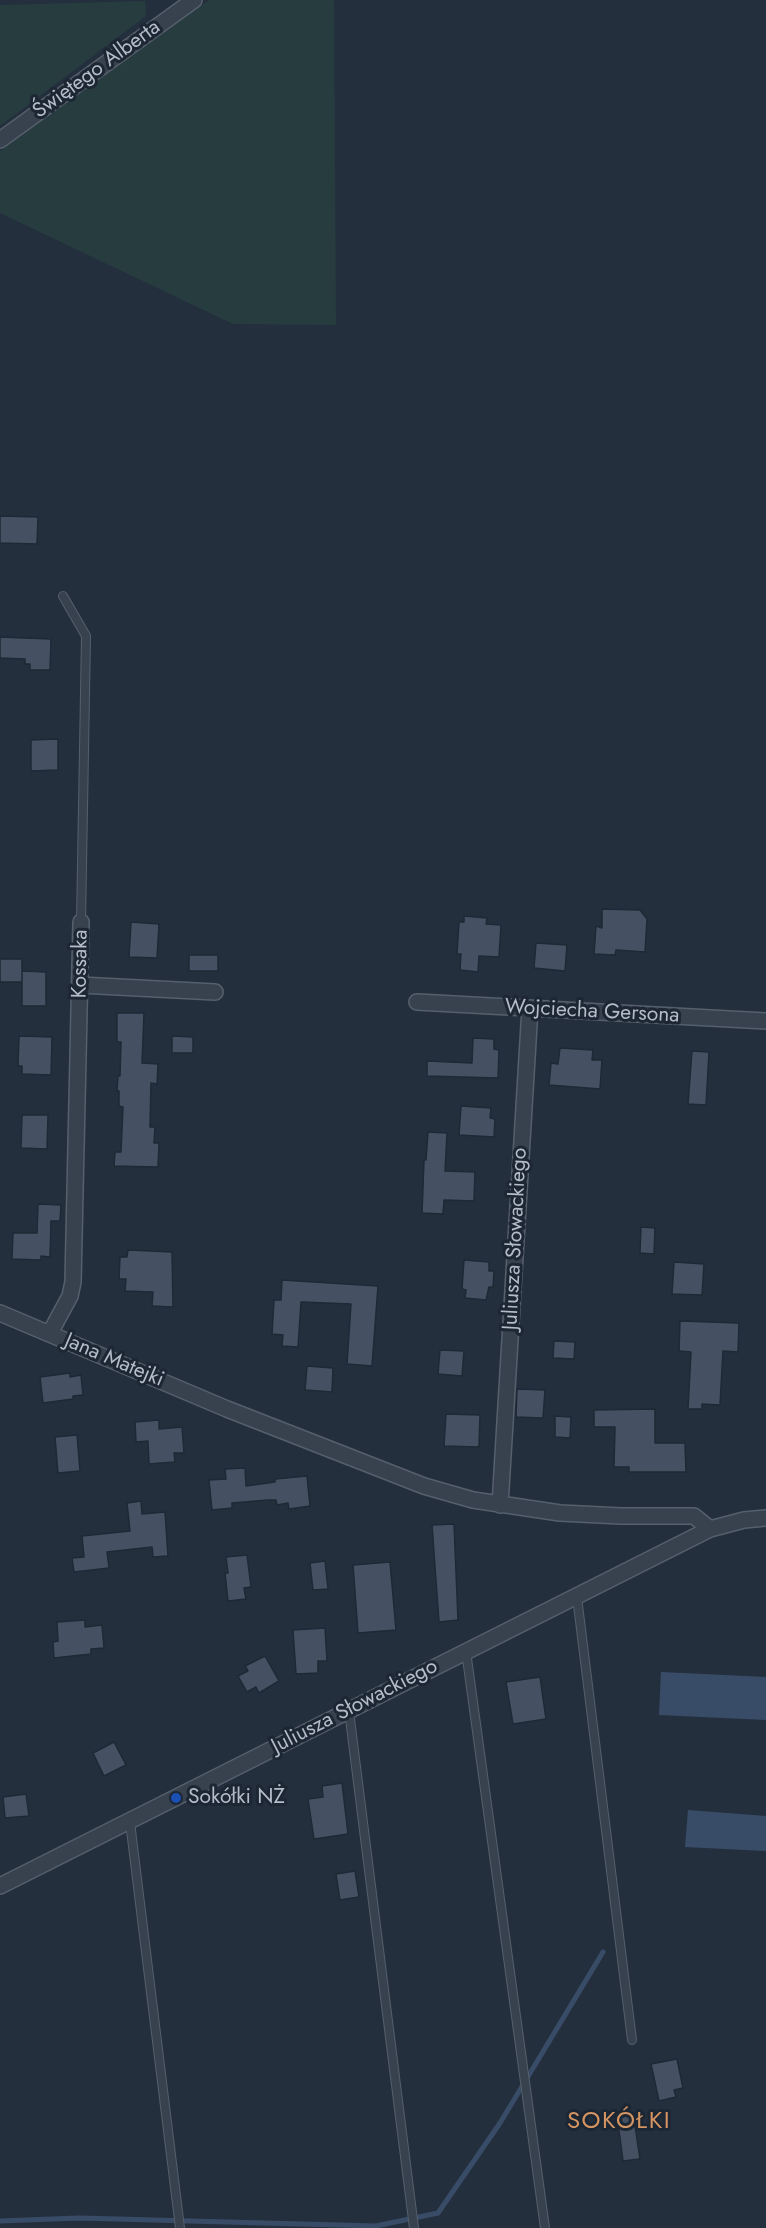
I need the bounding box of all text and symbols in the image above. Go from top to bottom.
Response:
street label: Świętego Alberta [28,15,166,125]
street label: Kossaka [68,929,94,999]
street label: Wojciecha Gersona [504,995,680,1029]
street label: Juliusza Słowackiego [499,1147,533,1331]
street label: Jana Matejki [61,1329,167,1393]
street label: Juliusza Słowackiego [268,1654,442,1760]
place label: Sokółki NŻ [188,1785,285,1811]
marker: Sokółki NŻ [169,1791,183,1805]
district label: SOKÓŁKI [567,2108,671,2136]

